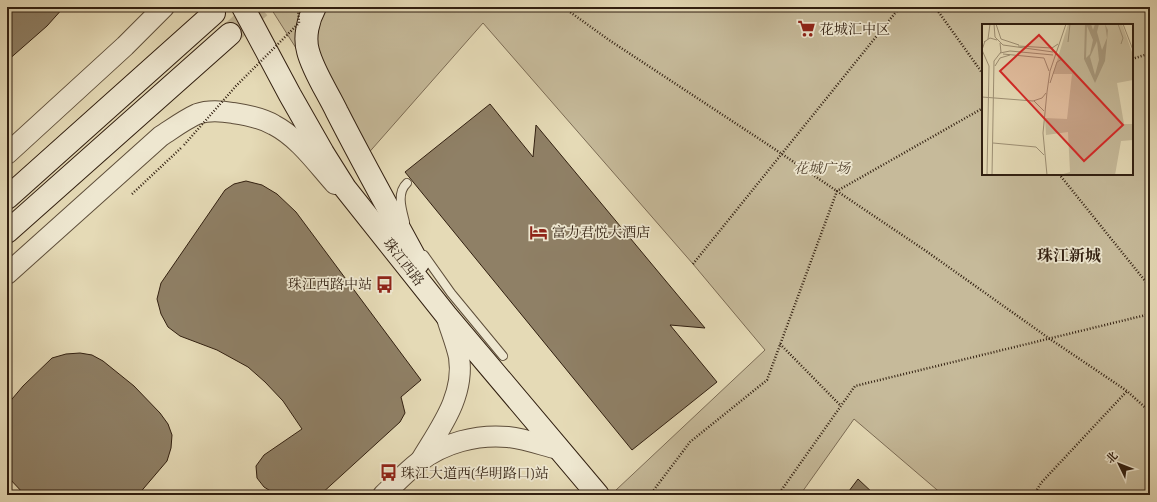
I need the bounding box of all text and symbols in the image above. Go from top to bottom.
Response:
supermarket icon: 花城汇中区 [797,19,817,39]
place label: 花城汇中区 [820,20,890,39]
inset map [982,24,1133,175]
park label: 花城广场 [794,159,851,178]
hotel icon: 富力君悦大酒店 [529,222,549,242]
place label: 富力君悦大酒店 [552,223,650,242]
street label: 珠江西路 [379,234,428,290]
district label: 珠江新城 [1037,245,1101,267]
bus stop icon: 珠江西路中站 [375,274,395,294]
place label: 珠江西路中站 [288,275,372,294]
north arrow [1099,444,1139,484]
text: 北 [1103,448,1121,467]
bus stop icon: 珠江大道西(华明路口)站 [378,463,398,483]
place label: 珠江大道西(华明路口)站 [401,464,549,483]

